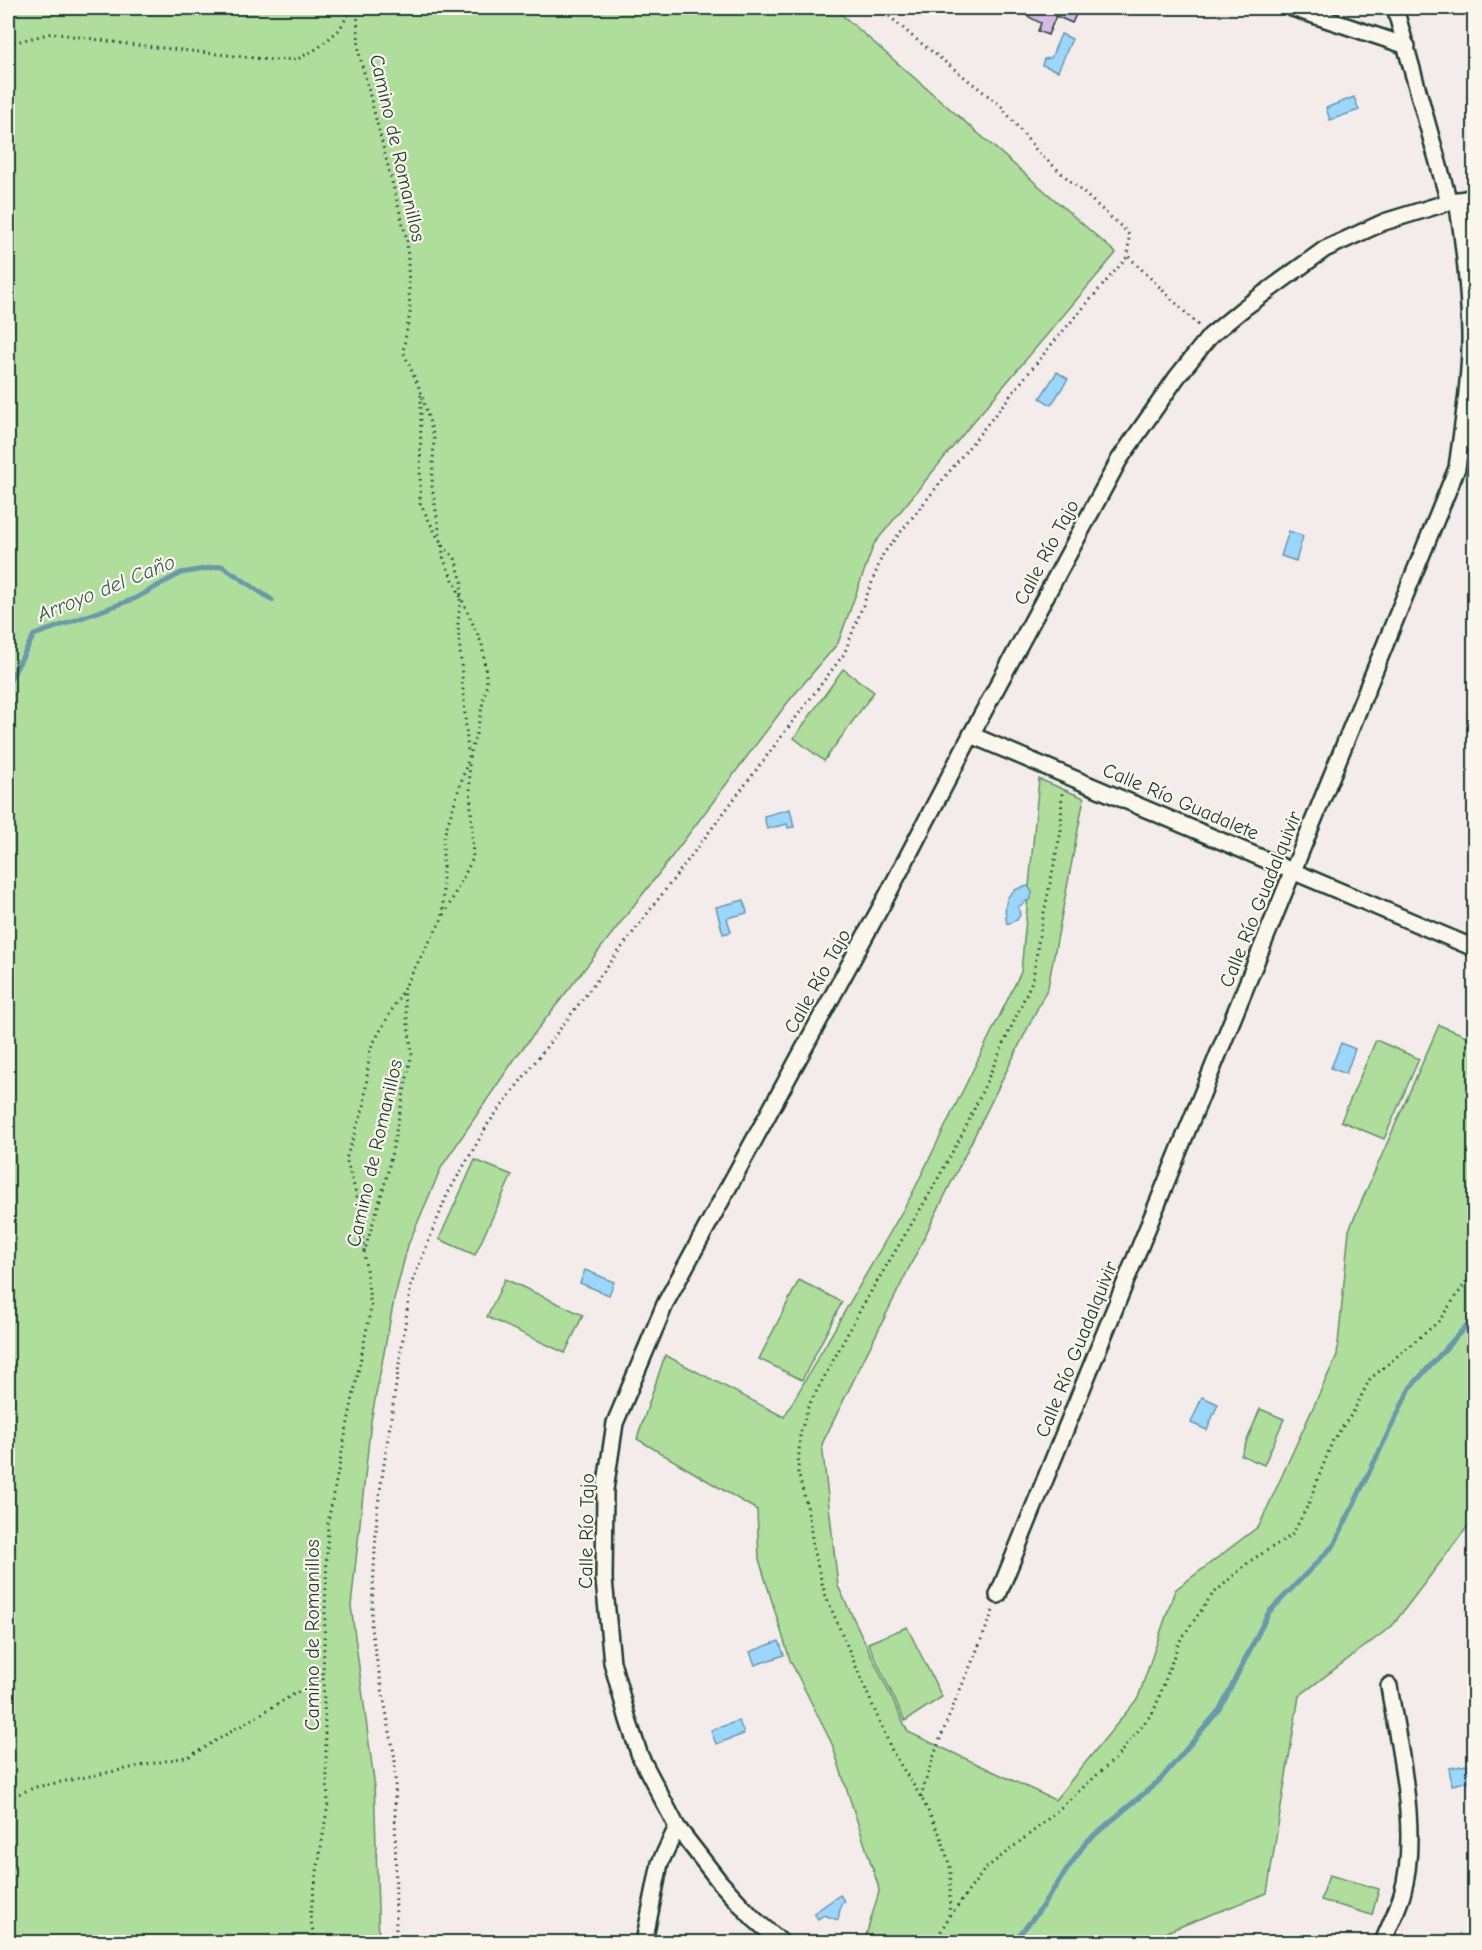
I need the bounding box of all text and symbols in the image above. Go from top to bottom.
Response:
street label: Camino de Romanillos [365,52,430,244]
street label: Calle Río Tajo [1009,496,1084,609]
water label: Arroyo del Caño [33,549,178,627]
street label: Calle Río Guadalete [1099,758,1262,845]
street label: Calle Río Guadalquivir [1215,808,1306,991]
street label: Calle Río Tajo [779,925,856,1038]
street label: Camino de Romanillos [342,1057,407,1249]
street label: Calle Río Guadalquivir [1031,1258,1122,1441]
street label: Calle Río Tajo [574,1473,599,1589]
street label: Camino de Romanillos [301,1539,324,1731]

